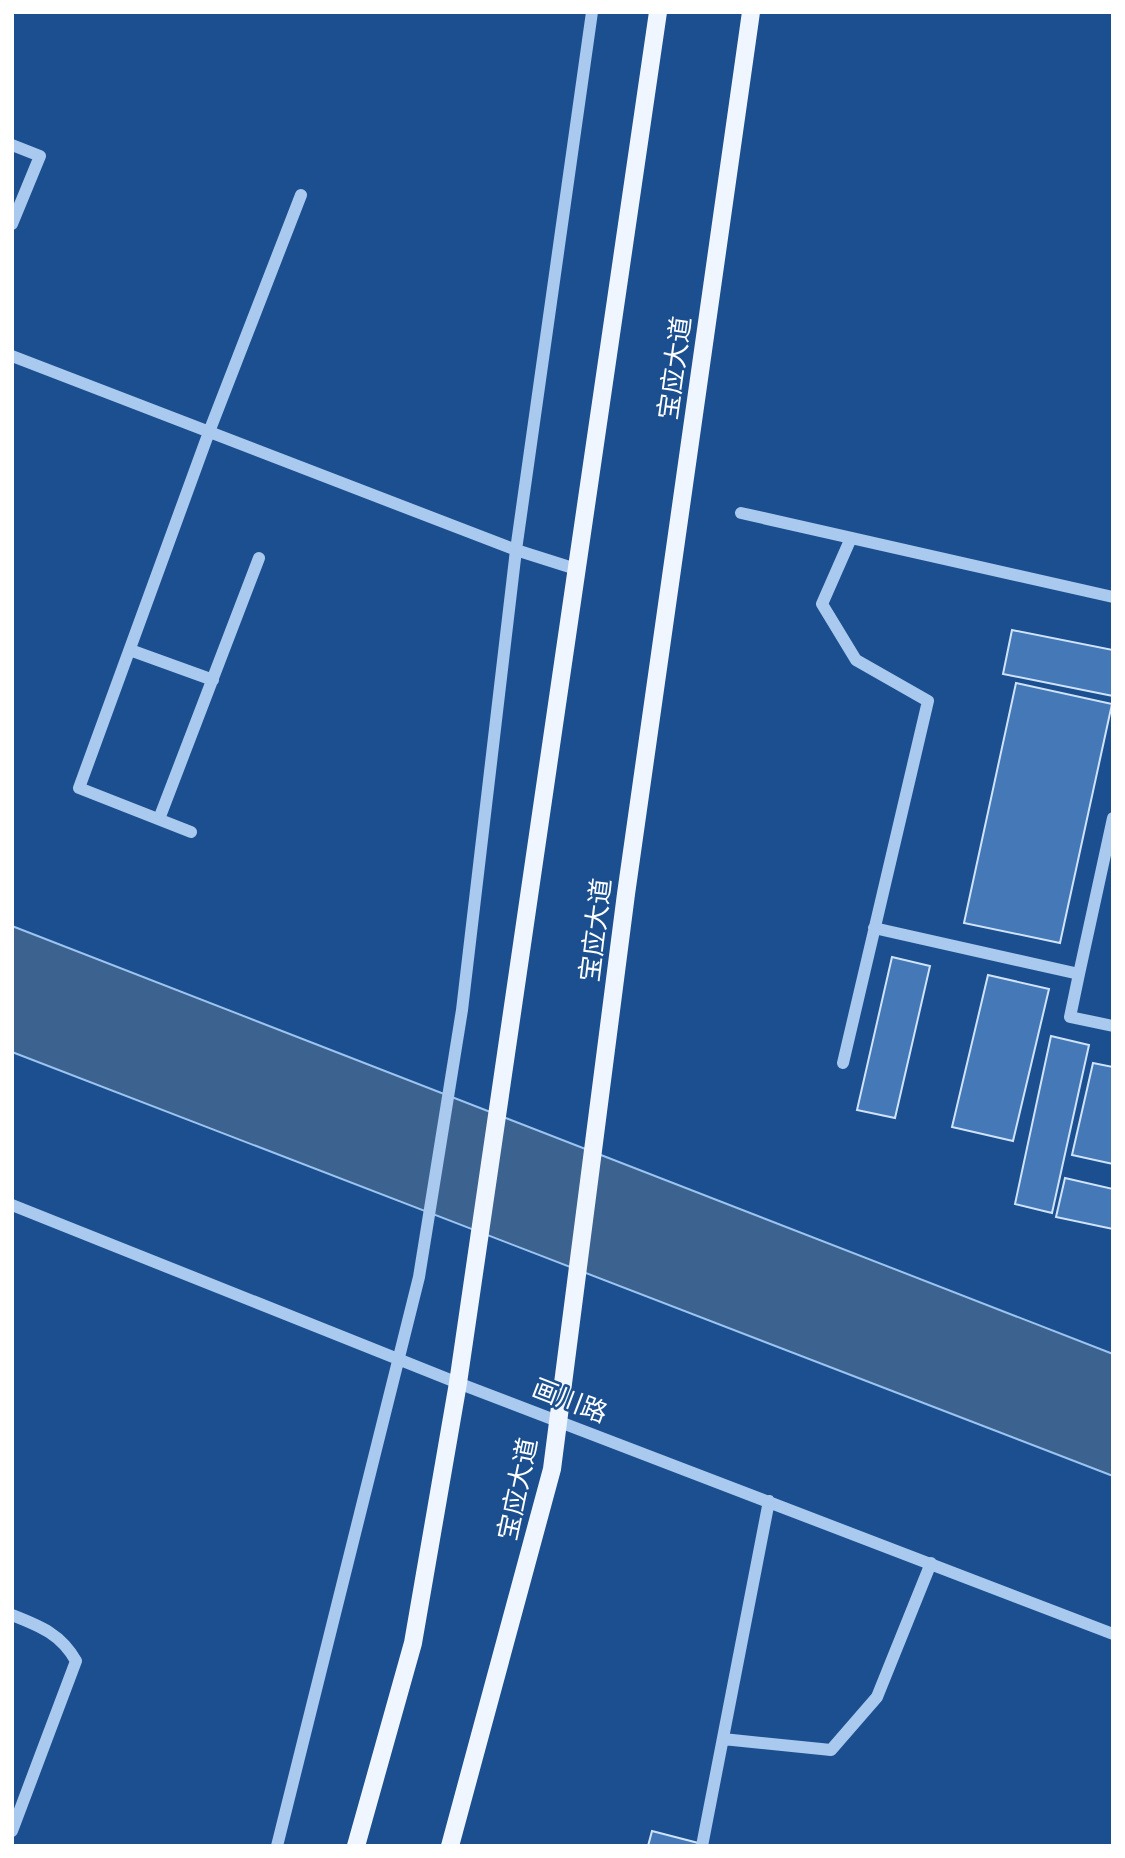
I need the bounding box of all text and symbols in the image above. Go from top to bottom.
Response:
street label: 宝应大道 [647,314,701,422]
street label: 宝应大道 [569,876,621,984]
street label: 画川路 [527,1368,613,1432]
street label: 宝应大道 [487,1434,547,1544]

